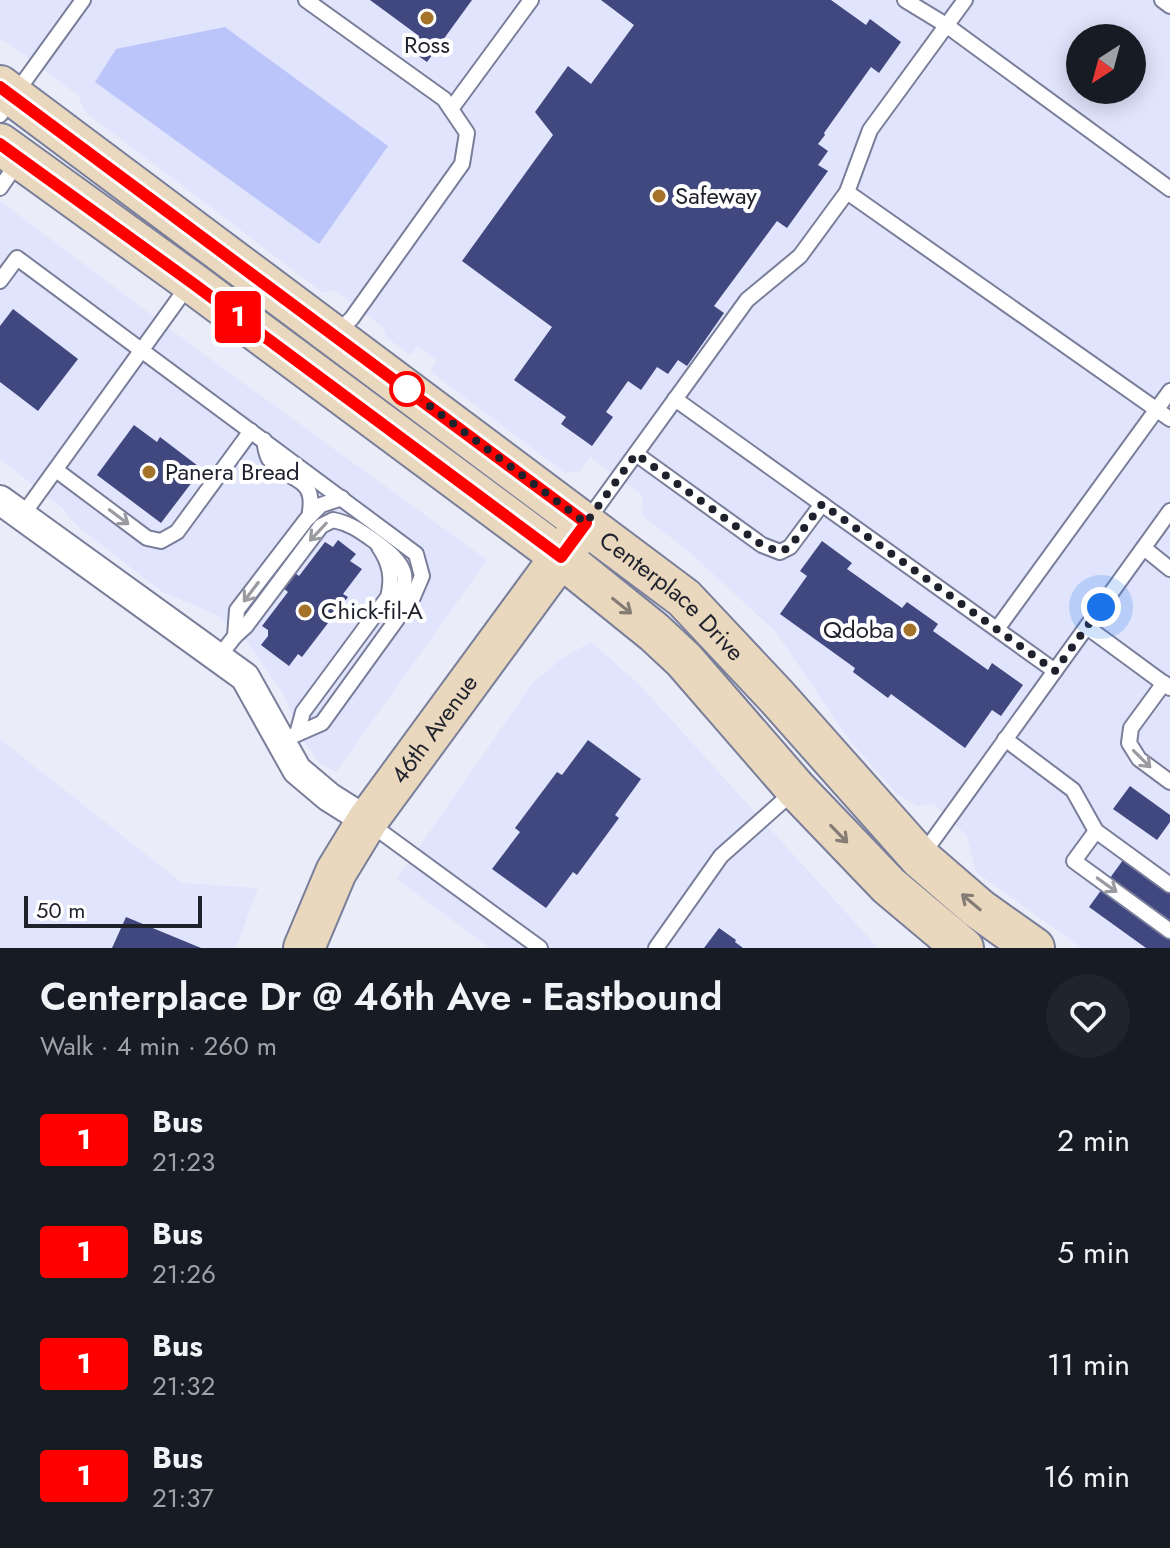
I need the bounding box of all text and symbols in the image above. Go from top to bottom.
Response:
marker: Ross [418,9,436,27]
north arrow [1066,24,1146,104]
map controls [1066,24,1146,104]
place label: Ross [404,27,450,62]
place label: Safeway [675,178,757,213]
marker: Safeway [650,187,668,205]
line badge: 1 [212,291,264,343]
text: 1 [231,296,245,337]
unlabelled marker [390,372,424,406]
place label: Panera Bread [165,454,300,489]
marker: Panera Bread [140,463,158,481]
one-way arrow [108,508,129,525]
one-way arrow [309,522,328,542]
street label: Centerplace Drive [592,523,753,669]
one-way arrow [242,581,259,602]
your location [1081,587,1121,627]
place label: Chick-fil-A [321,593,423,628]
one-way arrow [611,596,632,614]
marker: Chick-fil-A [296,602,314,620]
place label: Qdoba [823,612,894,647]
marker: Qdoba [901,621,919,639]
street label: 46th Avenue [382,667,486,791]
one-way arrow [1133,749,1152,769]
one-way arrow [829,824,848,843]
one-way arrow [1096,877,1117,894]
scale bar [24,892,202,928]
one-way arrow [961,893,982,911]
text: 50 m [36,894,85,926]
text: Centerplace Dr @ 46th Ave - Eastbound [40,969,722,1024]
button: heart [1046,974,1130,1058]
text: Walk · 4 min · 260 m [40,1027,277,1065]
text: Bus [152,1100,203,1143]
text: 1 [77,1119,91,1160]
text: 2 min [1057,1119,1130,1162]
text: 21:23 [152,1143,215,1181]
text: Bus [152,1212,203,1255]
text: 1 [77,1231,91,1272]
text: 5 min [1057,1231,1130,1274]
text: 21:26 [152,1255,216,1293]
text: Bus [152,1324,203,1367]
text: 1 [77,1343,91,1384]
text: 11 min [1047,1343,1130,1386]
text: 21:32 [152,1367,215,1405]
text: Bus [152,1436,203,1479]
text: 1 [77,1455,91,1496]
text: 16 min [1043,1455,1130,1498]
text: 21:37 [152,1479,214,1517]

